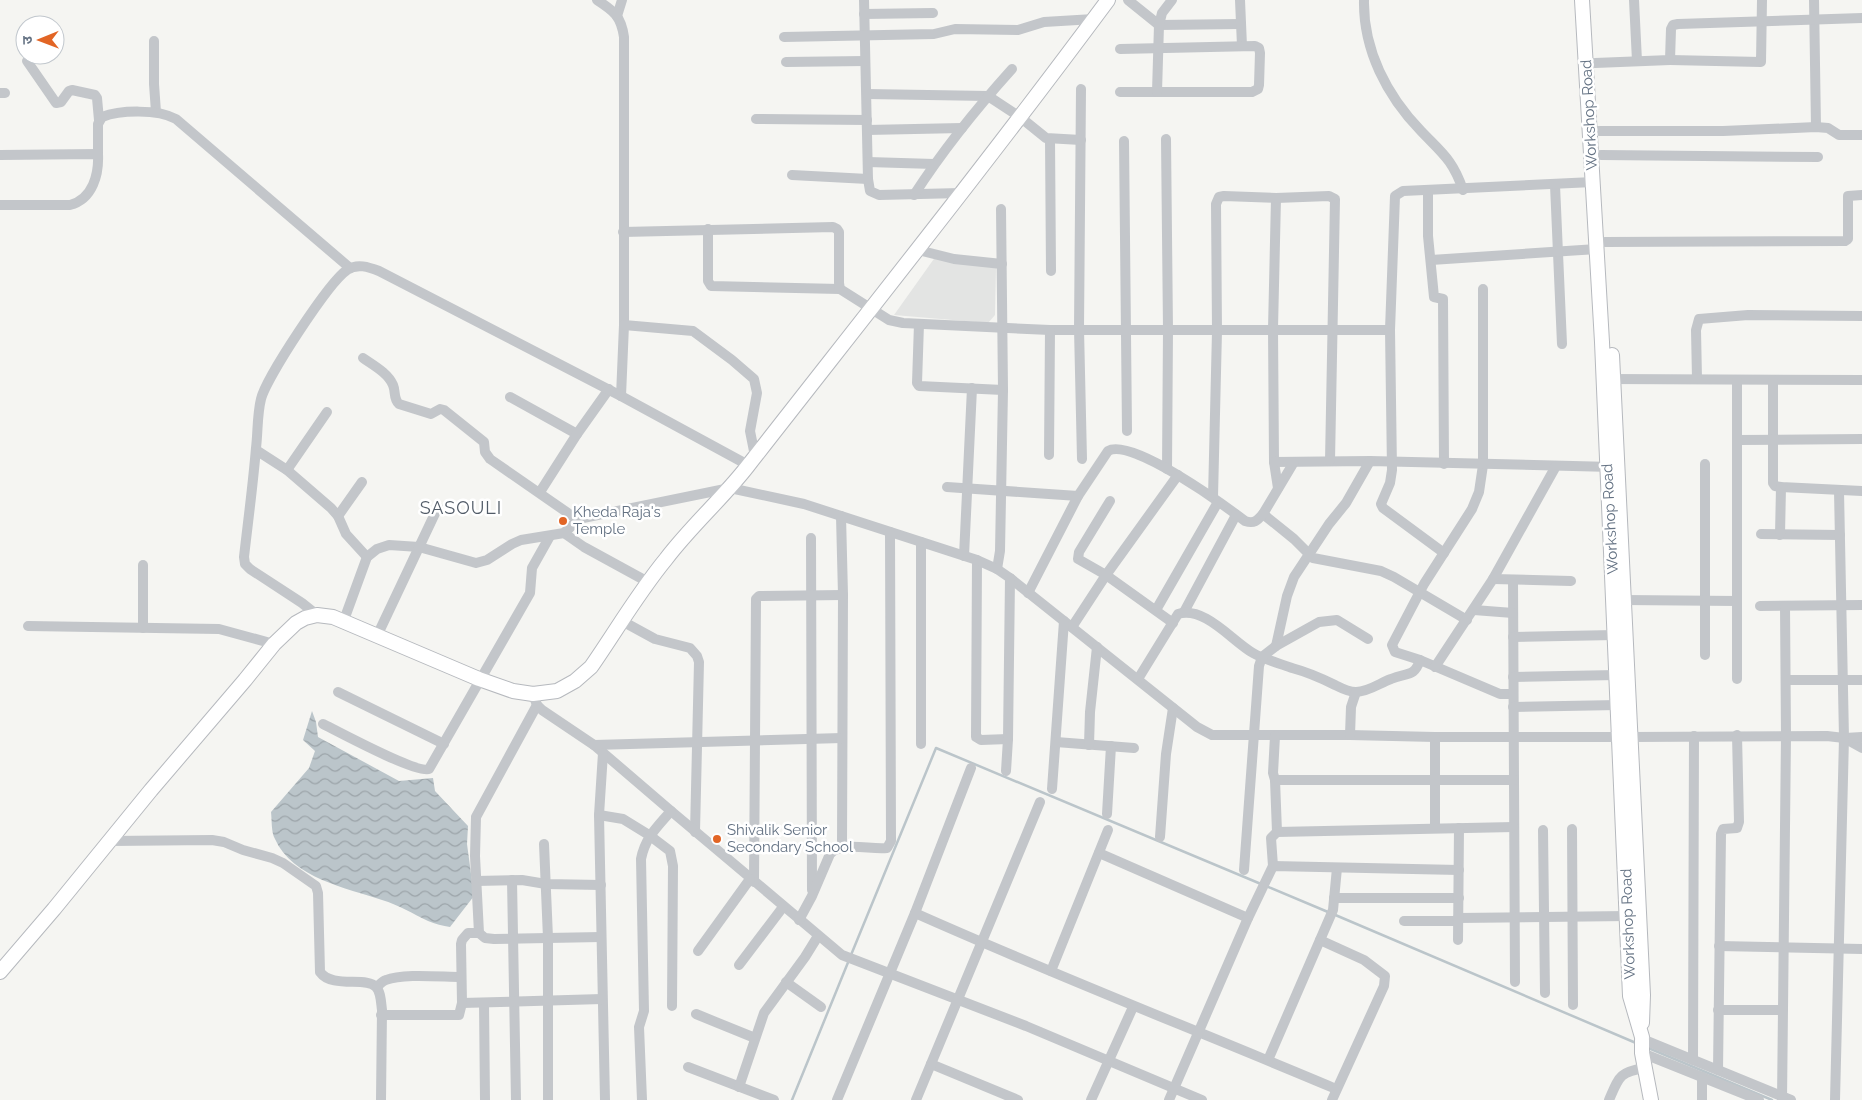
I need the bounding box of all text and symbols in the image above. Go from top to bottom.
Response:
north arrow [15,15,65,65]
text: उ [19,35,35,44]
street label: Workshop Road [1577,59,1601,171]
street label: Workshop Road [1598,463,1622,575]
district label: SASOULI [420,497,502,518]
place label: Kheda Raja's Temple [573,503,661,538]
marker: Kheda Raja's Temple [557,515,569,527]
place label: Shivalik Senior Secondary School [727,821,854,856]
marker: Shivalik Senior Secondary School [711,833,723,845]
street label: Workshop Road [1617,868,1639,980]

